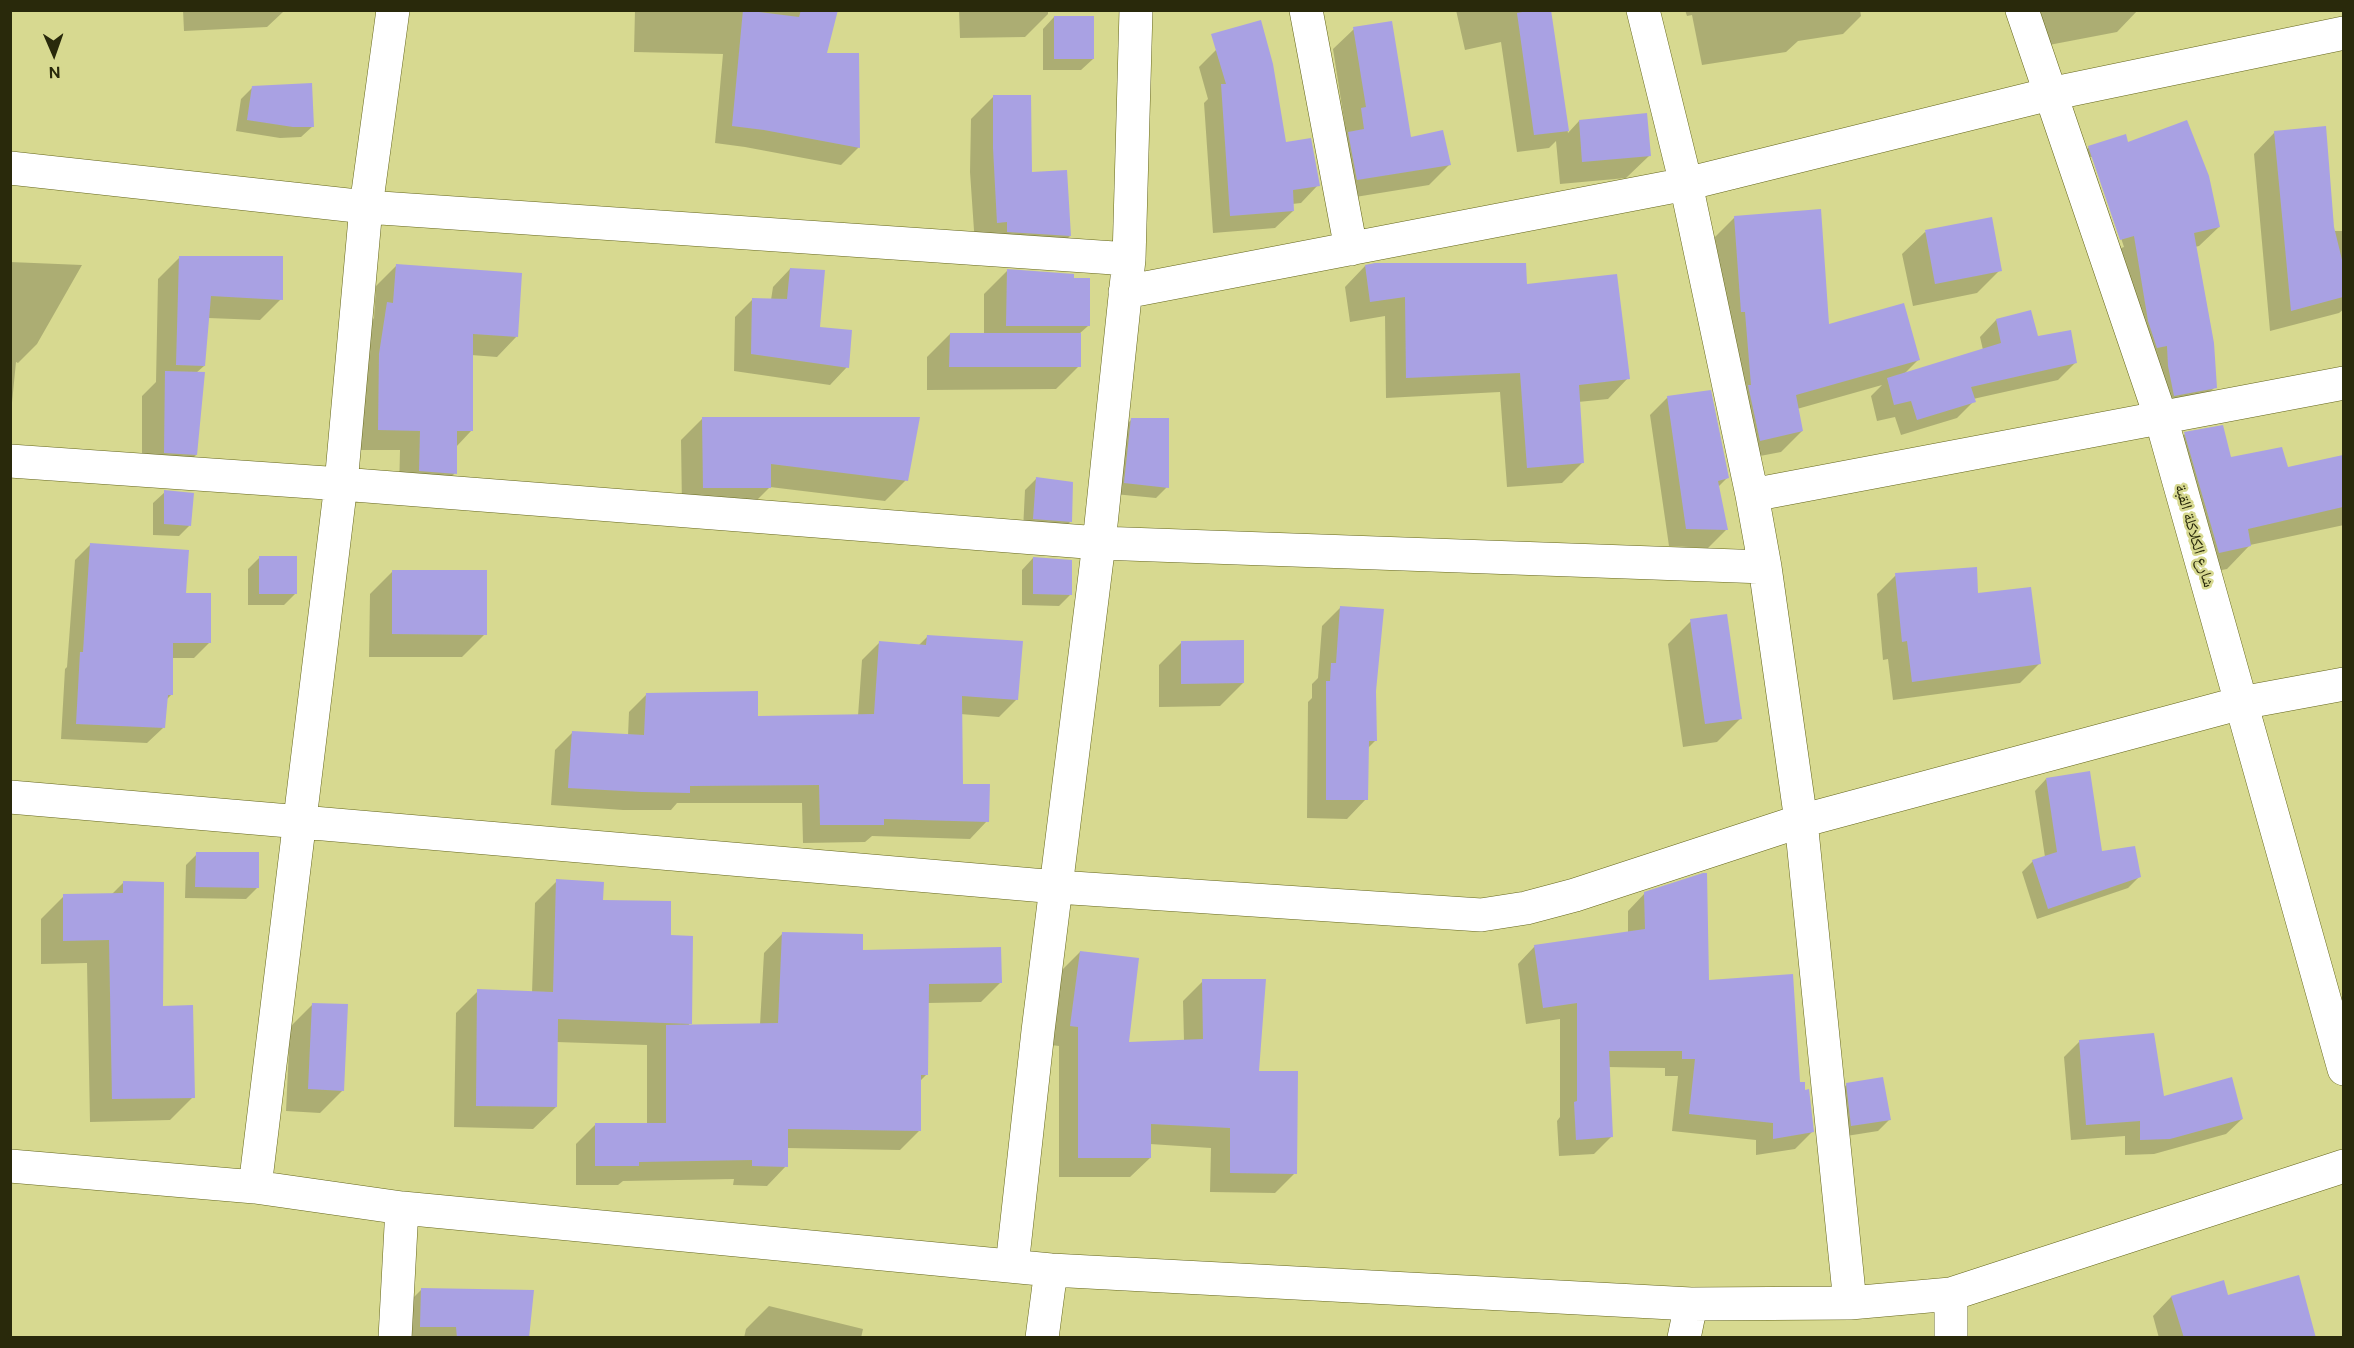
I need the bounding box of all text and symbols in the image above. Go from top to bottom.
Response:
north arrow [24,24,84,84]
text: N [48,62,61,83]
street label: شارع الكلاكلة القبة [2170,482,2218,590]

